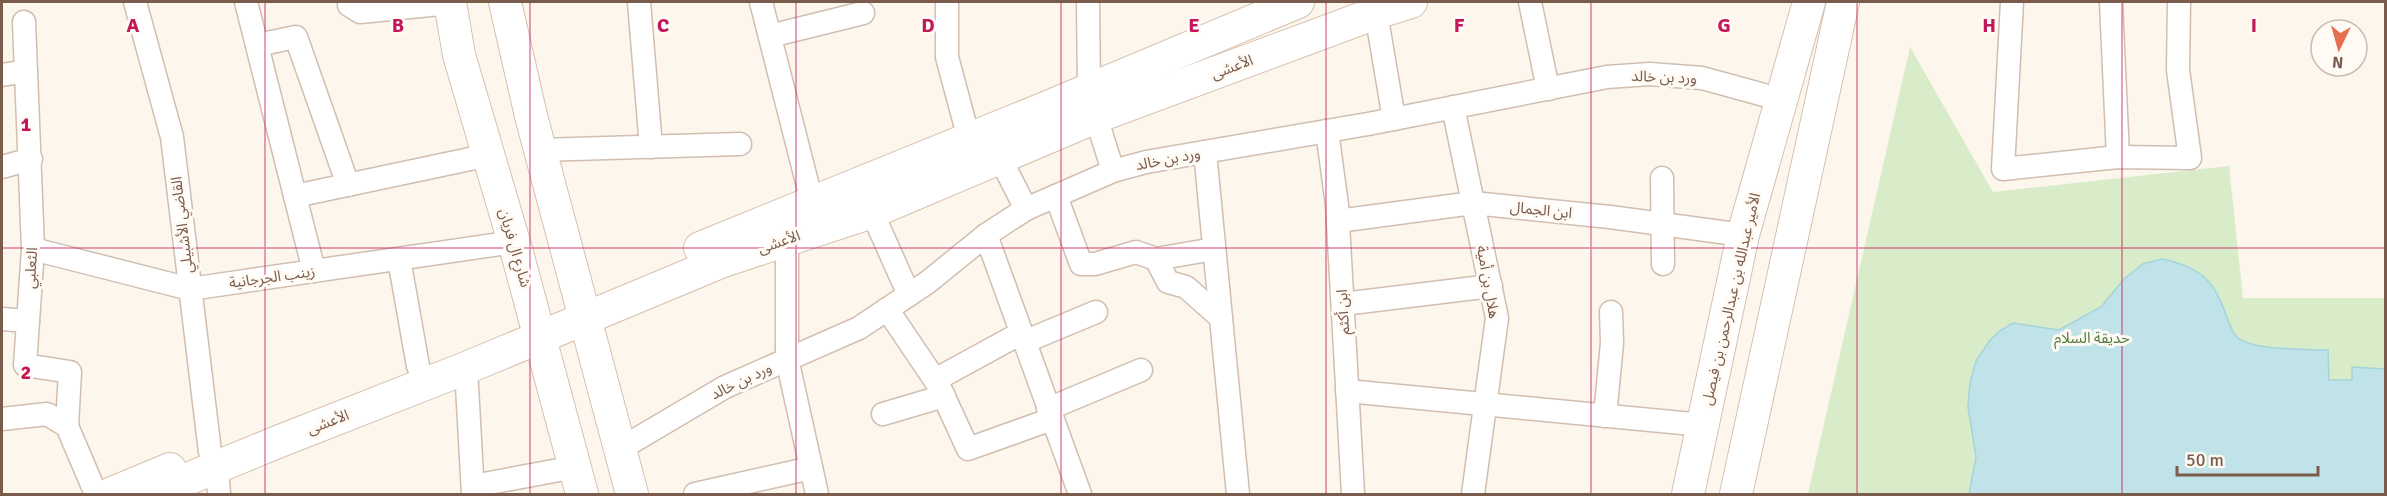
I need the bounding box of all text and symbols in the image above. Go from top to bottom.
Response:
text: A [127,13,140,38]
text: B [392,13,404,38]
text: C [657,13,669,38]
text: D [921,13,935,38]
text: E [1188,13,1200,38]
text: F [1454,13,1465,38]
text: G [1717,13,1731,38]
text: H [1982,13,1996,38]
text: I [2251,13,2257,38]
north arrow [2309,18,2369,78]
street label: الأعشى [1208,51,1256,83]
text: N [2331,51,2344,72]
street label: ورد بن خالد [1631,67,1697,87]
text: 1 [21,112,32,137]
street label: ورد بن خالد [1134,144,1202,174]
street label: القاضي الأشبيلي [167,175,199,274]
street label: الأمير عبدالله بن عبدالرحمن بن فيصل [1698,191,1764,407]
street label: ابن الجمال [1509,198,1573,222]
street label: شارع ال فريان [492,207,535,291]
street label: الأعشى [755,226,803,258]
street label: هلال بن أمية [1473,244,1503,320]
street label: الثعلبي [21,247,44,289]
street label: زينب الجرجانية [228,262,316,292]
street label: ابن أكثم [1333,289,1355,335]
park label: حديقة السلام [2054,329,2130,349]
street label: ورد بن خالد [708,359,774,403]
text: 2 [21,360,31,385]
street label: الأعشى [304,406,352,438]
scale bar [2177,439,2318,477]
text: 50 m [2186,449,2224,471]

